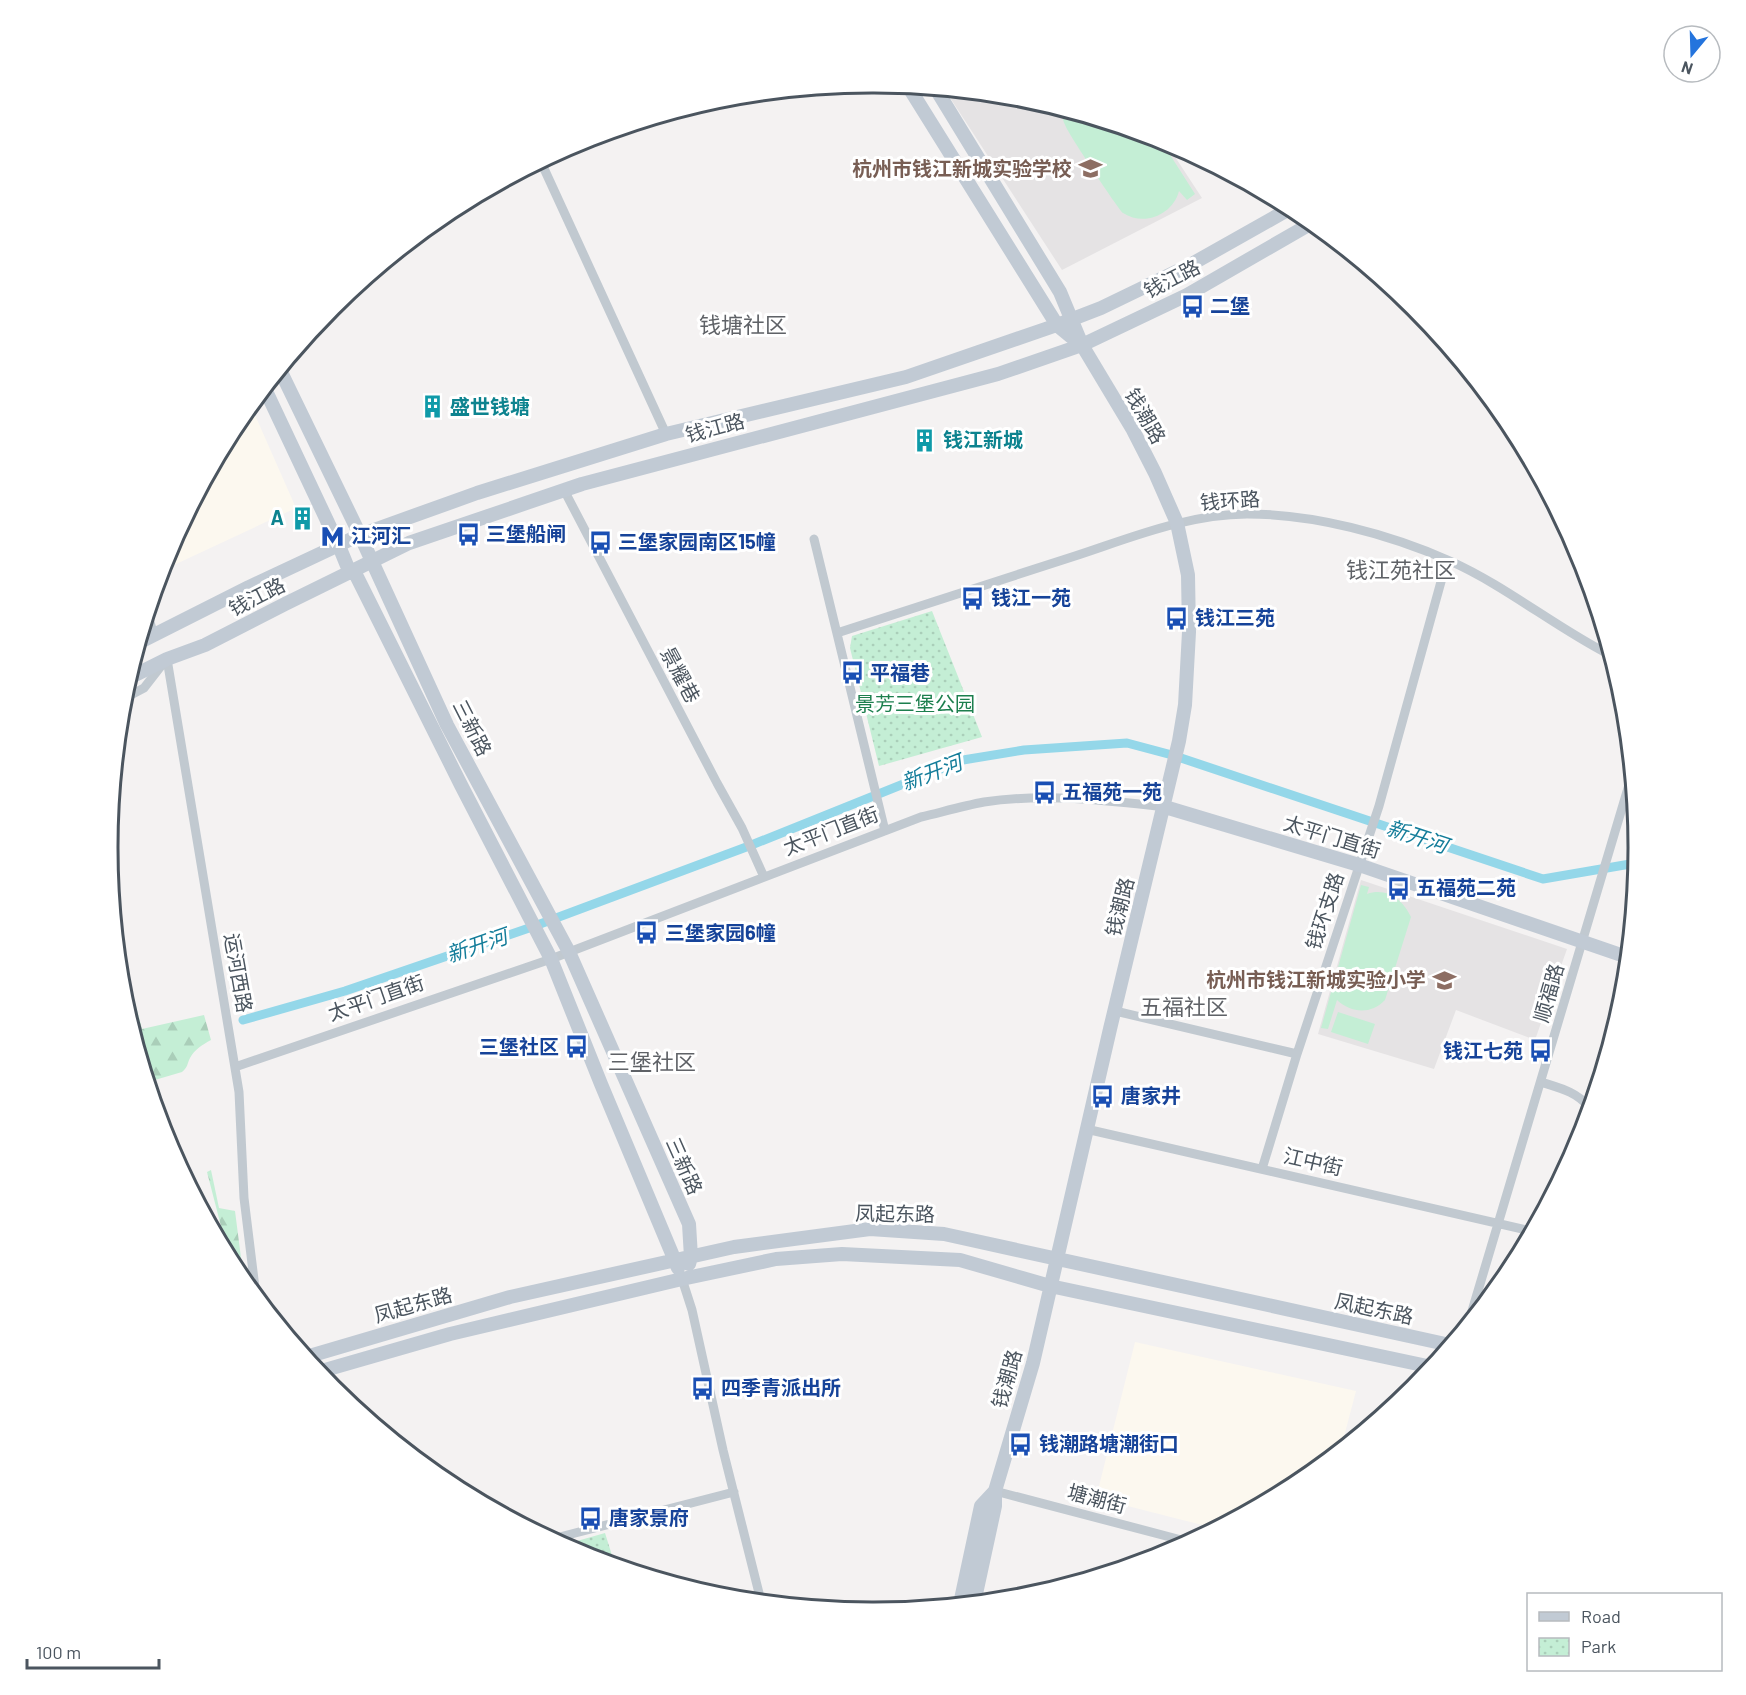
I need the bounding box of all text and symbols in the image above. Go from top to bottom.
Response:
north arrow [1662,24,1722,84]
text: N [1679,58,1695,79]
place label: 杭州市钱江新城实验学校 [852,156,1072,180]
school or university icon: 杭州市钱江新城实验学校 [1077,156,1103,182]
street label: 钱江路 [1139,254,1204,302]
bus stop icon: 二堡 [1179,293,1205,319]
place label: 二堡 [1210,293,1250,317]
district label: 钱塘社区 [699,311,787,337]
street label: 钱潮路 [1120,384,1171,447]
building icon: 盛世钱塘 [419,394,445,420]
place label: 盛世钱塘 [450,394,530,418]
street label: 钱江路 [683,408,747,446]
building icon: 钱江新城 [912,427,938,453]
place label: 钱江新城 [943,427,1023,451]
street label: 钱环路 [1199,486,1261,514]
place label: A [271,505,284,529]
building icon: A [289,505,315,531]
bus stop icon: 三堡船闸 [455,521,481,547]
place label: 三堡船闸 [486,521,566,545]
metro station icon: 江河汇 [320,523,346,549]
place label: 江河汇 [351,523,411,547]
bus stop icon: 三堡家园南区15幢 [587,529,613,555]
place label: 三堡家园南区15幢 [618,529,776,553]
district label: 钱江苑社区 [1346,556,1456,582]
street label: 钱江路 [224,572,289,620]
bus stop icon: 钱江一苑 [960,585,986,611]
place label: 钱江一苑 [991,585,1071,609]
bus stop icon: 钱江三苑 [1164,605,1190,631]
place label: 钱江三苑 [1195,605,1275,629]
street label: 景耀巷 [656,642,706,707]
bus stop icon: 平福巷 [839,660,865,686]
place label: 平福巷 [870,660,930,684]
park label: 景芳三堡公园 [855,691,975,715]
street label: 三新路 [449,695,497,760]
water label: 新开河 [898,747,969,795]
bus stop icon: 五福苑一苑 [1031,779,1057,805]
place label: 五福苑一苑 [1062,779,1162,803]
street label: 太平门直街 [780,801,882,859]
street label: 太平门直街 [1281,810,1384,862]
water label: 新开河 [1384,814,1455,858]
street label: 钱环支路 [1300,869,1348,952]
street label: 钱潮路 [1100,875,1138,939]
bus stop icon: 五福苑二苑 [1385,875,1411,901]
place label: 五福苑二苑 [1416,875,1516,899]
bus stop icon: 三堡家园6幢 [634,920,660,946]
place label: 三堡家园6幢 [665,920,776,944]
water label: 新开河 [443,921,514,967]
street label: 运河西路 [220,931,258,1014]
street label: 顺福路 [1528,961,1568,1025]
place label: 杭州市钱江新城实验小学 [1206,967,1426,991]
school or university icon: 杭州市钱江新城实验小学 [1431,967,1457,993]
street label: 太平门直街 [324,969,427,1025]
district label: 五福社区 [1140,993,1228,1019]
place label: 三堡社区 [479,1034,559,1058]
bus stop icon: 三堡社区 [564,1034,590,1060]
place label: 钱江七苑 [1443,1038,1523,1062]
bus stop icon: 钱江七苑 [1528,1038,1554,1064]
district label: 三堡社区 [608,1048,696,1074]
bus stop icon: 唐家井 [1090,1083,1116,1109]
place label: 唐家井 [1121,1083,1181,1107]
street label: 三新路 [662,1133,708,1198]
street label: 江中街 [1281,1143,1345,1179]
street label: 凤起东路 [855,1200,935,1226]
street label: 凤起东路 [371,1281,454,1327]
street label: 凤起东路 [1333,1288,1416,1328]
street label: 钱潮路 [986,1347,1026,1411]
bus stop icon: 四季青派出所 [690,1375,716,1401]
place label: 四季青派出所 [721,1375,841,1399]
bus stop icon: 钱潮路塘潮街口 [1008,1431,1034,1457]
place label: 钱潮路塘潮街口 [1039,1431,1179,1455]
street label: 塘潮街 [1065,1479,1129,1517]
bus stop icon: 唐家景府 [578,1505,604,1531]
place label: 唐家景府 [609,1505,689,1529]
legend [1527,1593,1722,1671]
text: Road [1581,1605,1621,1627]
scale bar [27,1632,159,1670]
text: Park [1581,1635,1616,1657]
text: 100 m [36,1641,81,1663]

